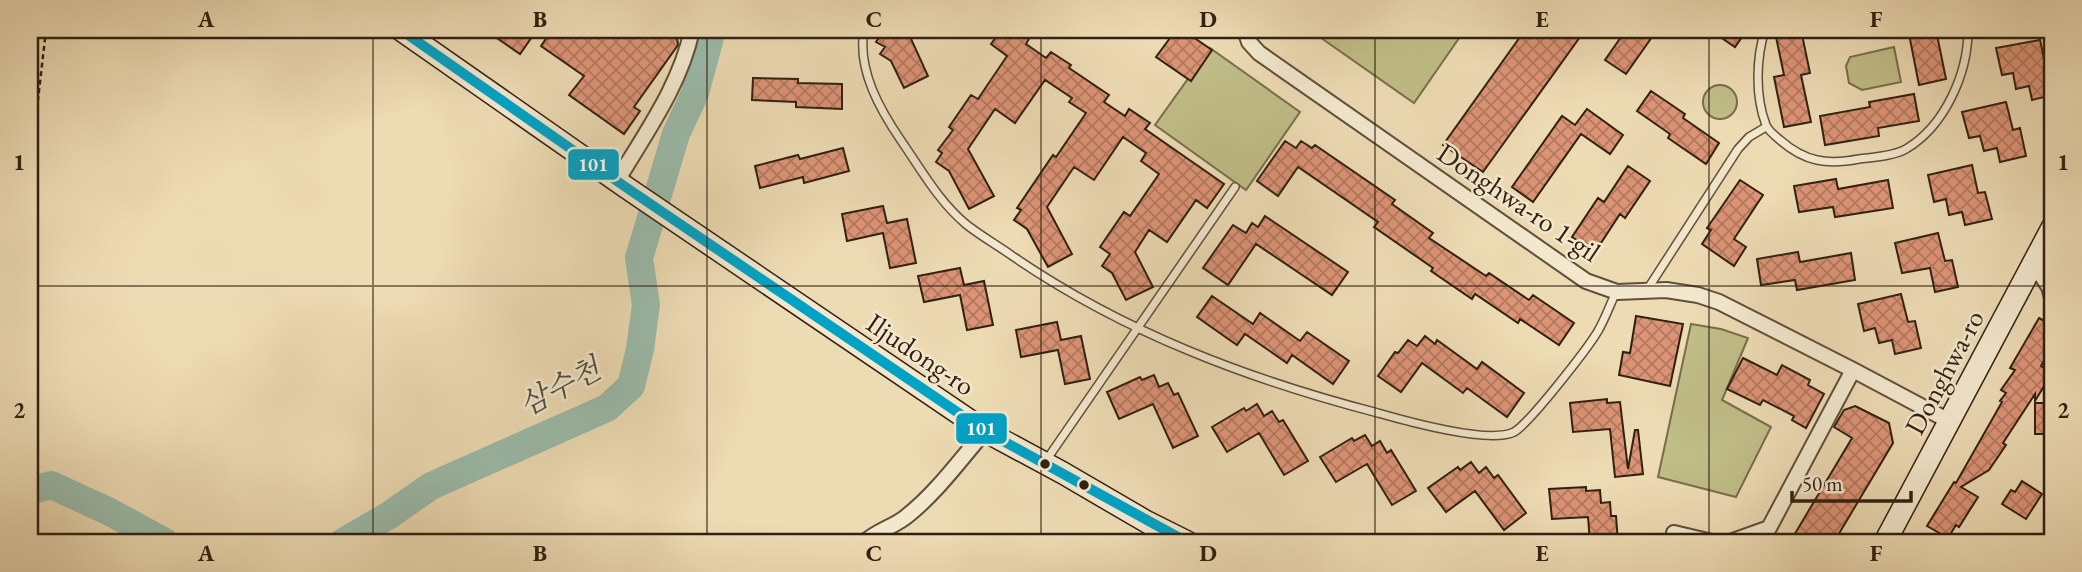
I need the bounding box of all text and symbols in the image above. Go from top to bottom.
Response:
text: A [197,4,215,34]
text: B [533,4,547,34]
text: C [866,4,882,34]
text: D [1199,4,1217,34]
text: E [1535,4,1549,34]
text: F [1870,4,1883,34]
street label: Donghwa-ro 1-gil [1431,134,1608,270]
text: 1 [13,147,25,177]
text: 1 [2057,147,2069,177]
line badge: 101 [567,148,620,181]
text: 101 [578,152,608,177]
street label: Donghwa-ro [1896,303,1992,441]
street label: Iljudong-ro [860,305,982,403]
water label: 삼수천 [512,348,609,424]
text: 2 [13,395,25,425]
text: 2 [2057,395,2069,425]
line badge: 101 [955,412,1008,445]
text: 101 [966,416,996,441]
unlabelled marker [1038,457,1052,471]
scale bar [1792,460,1910,504]
text: 50 m [1802,470,1843,497]
unlabelled marker [1077,478,1091,492]
text: A [197,538,215,568]
text: B [533,538,547,568]
text: C [866,538,882,568]
text: D [1199,538,1217,568]
text: E [1535,538,1549,568]
text: F [1870,538,1883,568]

